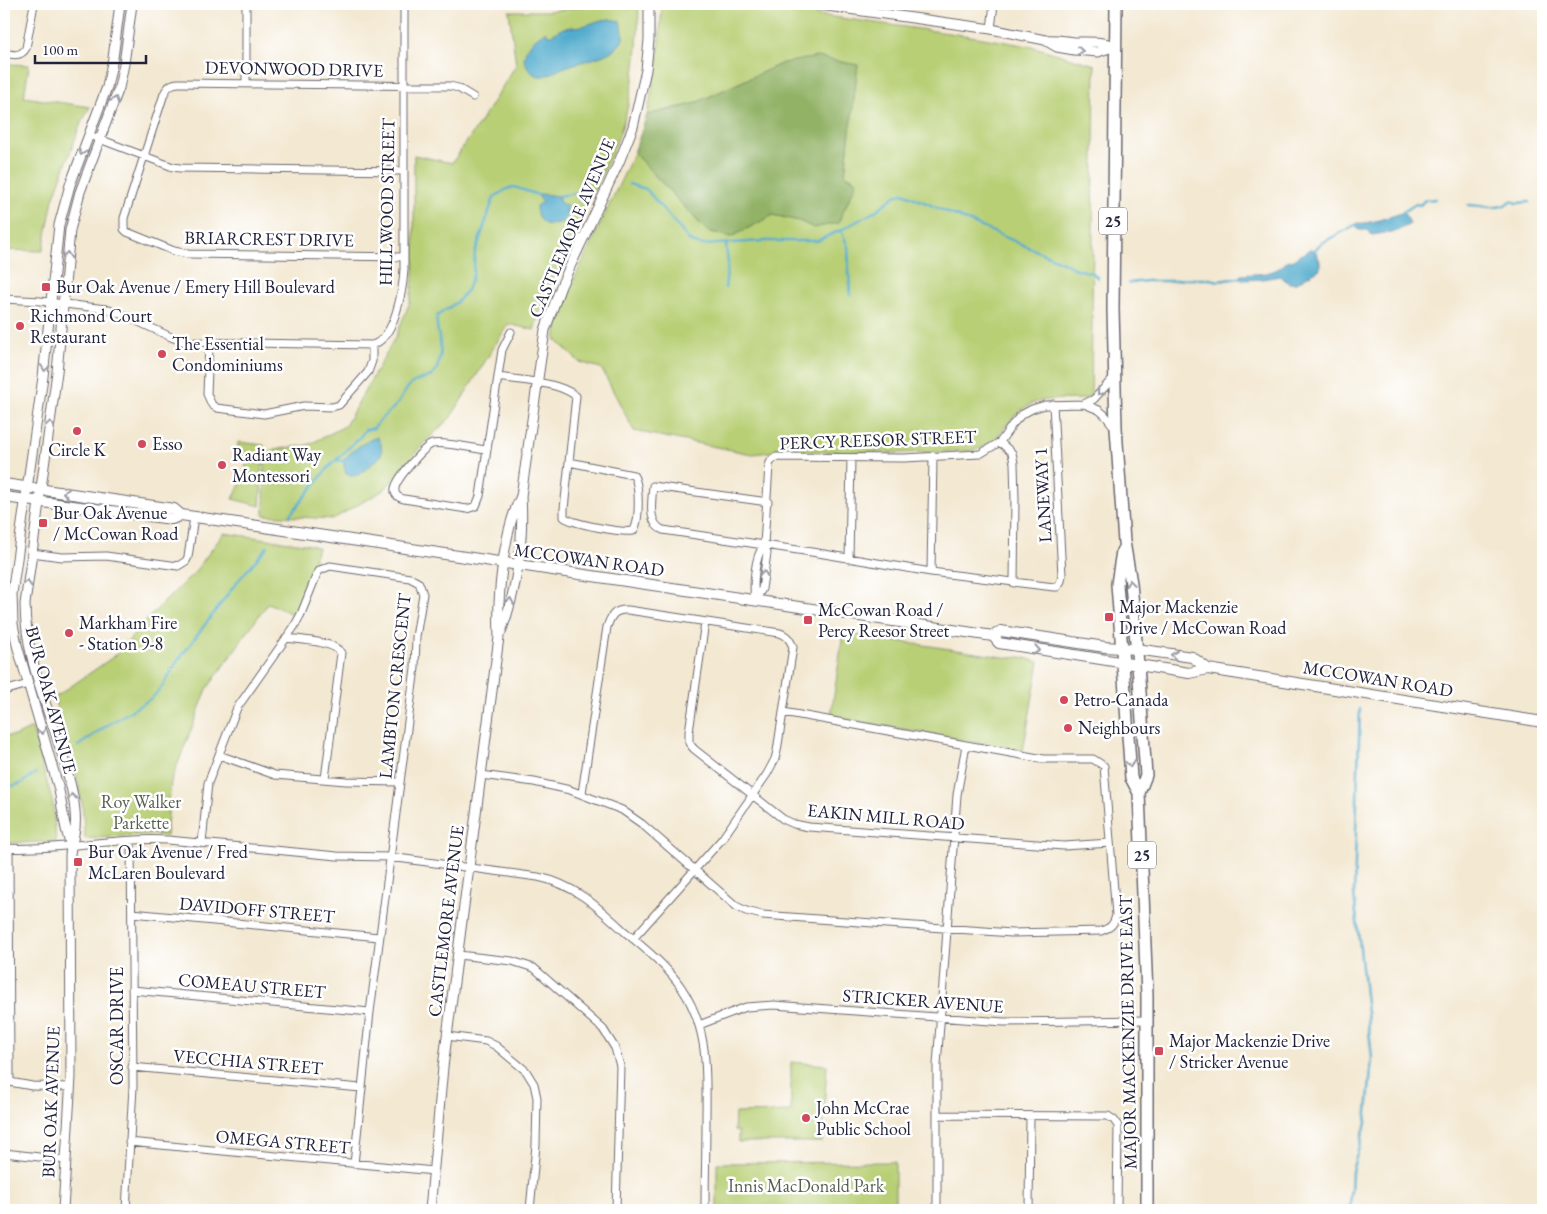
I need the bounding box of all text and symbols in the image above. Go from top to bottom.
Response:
scale bar [35,32,146,64]
text: 100 m [42,40,79,59]
one-way arrow [1076,45,1084,56]
street label: DEVONWOOD DRIVE [205,55,383,82]
one-way arrow [109,96,119,105]
street label: HILLWOOD STREET [374,117,399,286]
street label: CASTLEMORE AVENUE [523,135,620,321]
one-way arrow [78,147,89,156]
road number: 25 [1099,208,1127,235]
street label: BRIARCREST DRIVE [184,226,354,251]
one-way arrow [61,251,72,259]
place label: Bur Oak Avenue / Emery Hill Boulevard [56,275,336,298]
marker: Bur Oak Avenue / Emery Hill Boulevard [40,281,52,293]
place label: Richmond Court Restaurant [30,304,152,348]
marker: Richmond Court Restaurant [14,320,26,332]
place label: The Essential Condominiums [172,332,283,376]
marker: The Essential Condominiums [156,348,168,360]
one-way arrow [40,364,51,372]
one-way arrow [1097,387,1106,396]
one-way arrow [44,419,55,427]
marker: Circle K [71,425,83,437]
street label: PERCY REESOR STREET [779,425,978,454]
place label: Esso [152,432,183,455]
place label: Circle K [48,438,107,461]
marker: Esso [136,438,148,450]
place label: Radiant Way Montessori [232,443,321,487]
street label: LANEWAY 1 [1029,447,1056,543]
marker: Radiant Way Montessori [216,459,228,471]
one-way arrow [61,488,69,499]
place label: Bur Oak Avenue / McCowan Road [53,501,179,545]
marker: Bur Oak Avenue / McCowan Road [37,517,49,529]
street label: MCCOWAN ROAD [513,538,666,581]
one-way arrow [758,569,769,577]
one-way arrow [22,579,32,588]
one-way arrow [1125,579,1136,587]
street label: LAMBTON CRESCENT [373,591,416,780]
place label: Major Mackenzie Drive / McCowan Road [1119,595,1287,639]
one-way arrow [505,597,515,606]
place label: McCowan Road / Percy Reesor Street [818,598,949,642]
place label: Markham Fire - Station 9-8 [79,611,177,655]
marker: Major Mackenzie Drive / McCowan Road [1103,611,1115,623]
marker: McCowan Road / Percy Reesor Street [802,614,814,626]
street label: BUR OAK AVENUE [21,624,82,776]
marker: Markham Fire - Station 9-8 [63,627,75,639]
one-way arrow [1033,644,1042,654]
one-way arrow [1169,650,1178,660]
street label: MCCOWAN ROAD [1302,655,1455,702]
place label: Petro-Canada [1074,688,1169,711]
marker: Petro-Canada [1058,694,1070,706]
place label: Neighbours [1078,716,1160,739]
marker: Neighbours [1062,722,1074,734]
one-way arrow [36,726,46,735]
one-way arrow [1124,760,1135,768]
park label: Roy Walker Parkette [101,790,181,834]
one-way arrow [68,793,78,802]
street label: EAKIN MILL ROAD [806,798,966,835]
street label: CASTLEMORE AVENUE [422,824,469,1018]
place label: Bur Oak Avenue / Fred McLaren Boulevard [88,840,249,884]
road number: 25 [1128,842,1156,868]
marker: Bur Oak Avenue / Fred McLaren Boulevard [72,856,84,868]
street label: DAVIDOFF STREET [178,891,337,928]
street label: MAJOR MACKENZIE DRIVE EAST [1114,894,1141,1170]
street label: OSCAR DRIVE [105,967,128,1085]
street label: COMEAU STREET [177,968,328,1003]
street label: STRICKER AVENUE [842,983,1004,1018]
street label: BUR OAK AVENUE [36,1026,65,1178]
place label: Major Mackenzie Drive / Stricker Avenue [1169,1029,1330,1073]
street label: VECCHIA STREET [172,1044,325,1080]
marker: Major Mackenzie Drive / Stricker Avenue [1153,1045,1165,1057]
place label: John McCrae Public School [814,1096,911,1140]
marker: John McCrae Public School [800,1112,812,1124]
street label: OMEGA STREET [215,1124,352,1159]
park label: Innis MacDonald Park [728,1174,885,1197]

